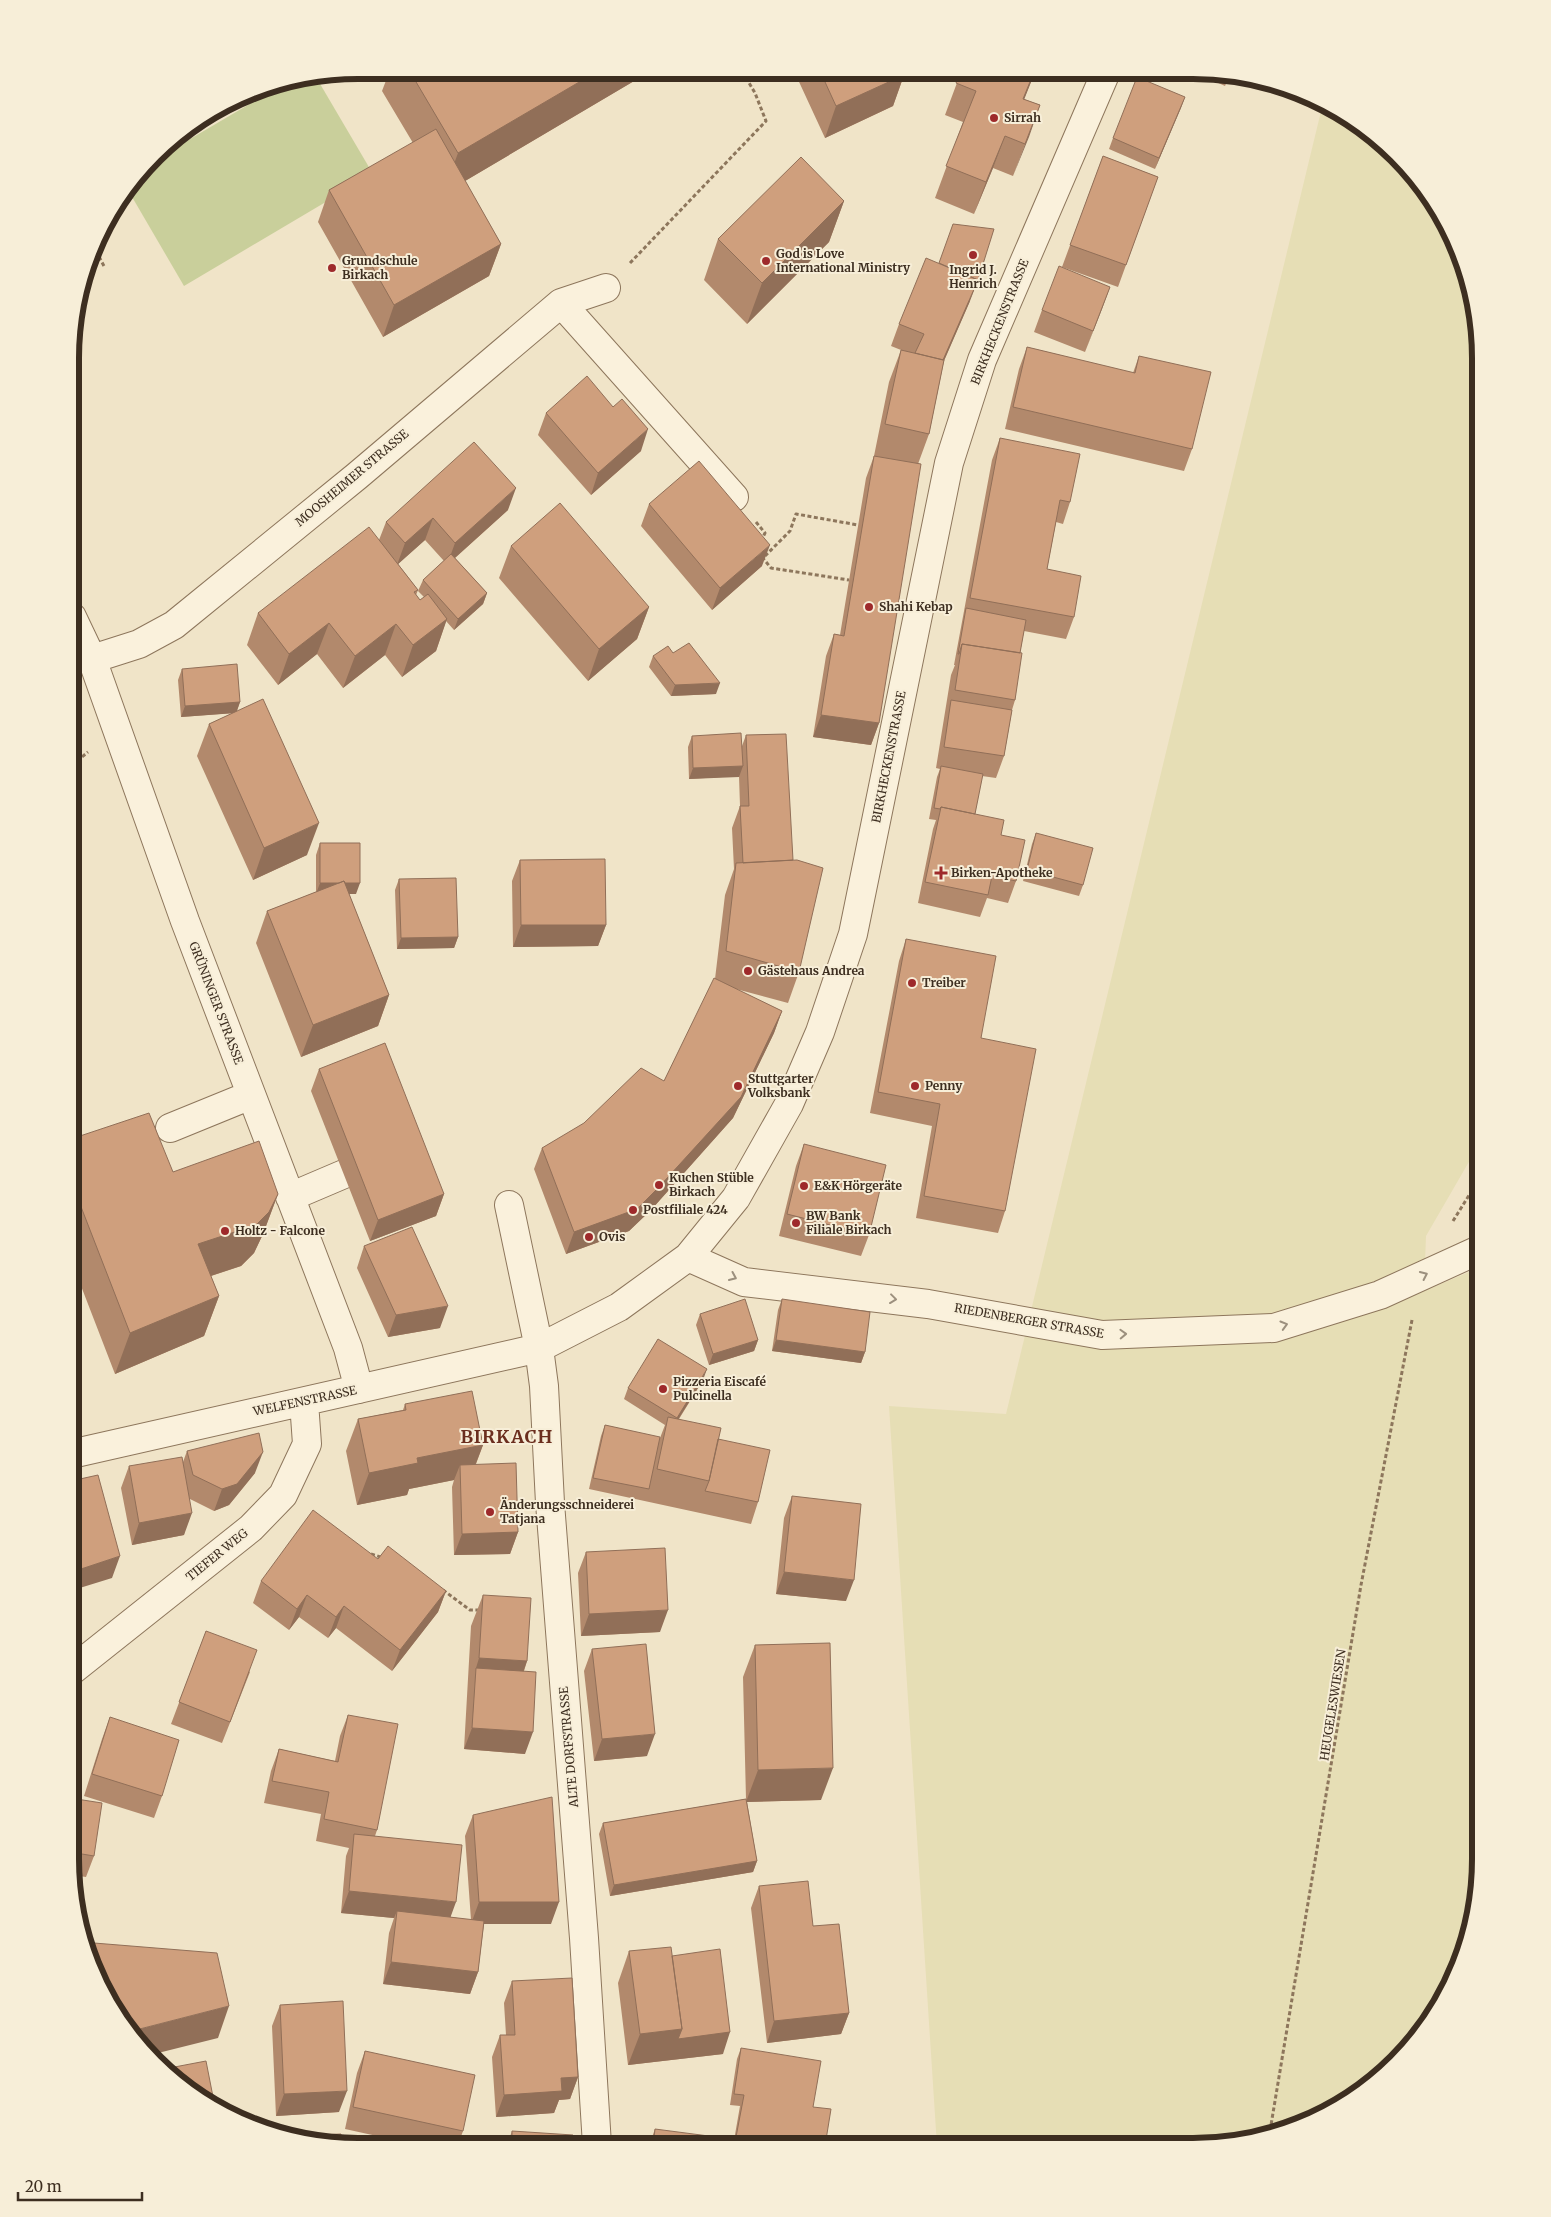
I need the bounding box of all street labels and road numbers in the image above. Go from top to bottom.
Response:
street label: BIRKHECKENSTRASSE [967,256,1032,387]
street label: MOOSHEIMER STRASSE [292,426,412,529]
street label: BIRKHECKENSTRASSE [868,689,909,824]
street label: GRÜNINGER STRASSE [186,939,247,1067]
street label: RIEDENBERGER STRASSE [953,1300,1105,1341]
street label: WELFENSTRASSE [251,1382,358,1419]
street label: TIEFER WEG [183,1525,251,1584]
street label: HEUGELESWIESEN [1316,1647,1349,1762]
street label: ALTE DORFSTRASSE [556,1686,581,1809]

